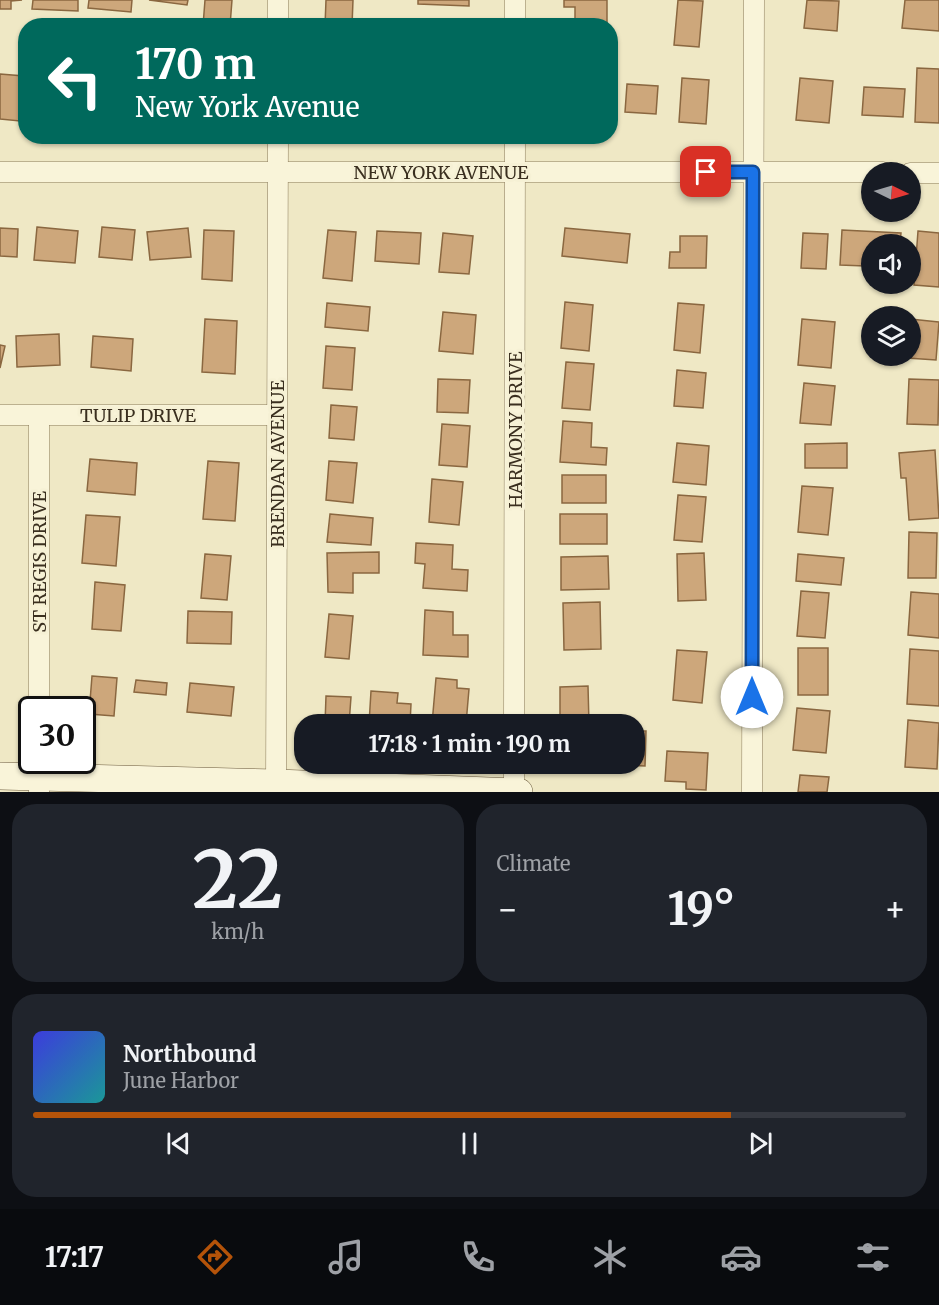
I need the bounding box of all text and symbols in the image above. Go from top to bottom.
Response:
text: 170 m [135,38,256,90]
icon: left [36,42,114,120]
text: New York Avenue [135,90,360,124]
pin [680,146,731,197]
icon: arrive [689,155,722,188]
street label: NEW YORK AVENUE [354,161,529,184]
north arrow [861,162,921,222]
map controls [861,162,921,366]
button: sound [861,234,921,294]
button: layers [861,306,921,366]
street label: HARMONY DRIVE [504,351,527,509]
street label: BRENDAN AVENUE [266,380,289,548]
street label: TULIP DRIVE [80,404,197,427]
street label: ST REGIS DRIVE [28,491,51,633]
position arrow [720,665,784,729]
speed limit sign: 30 [18,696,96,774]
text: 17:18 · 1 min · 190 m [369,730,570,758]
text: 22 [192,831,283,929]
text: Climate [497,851,571,876]
text: 19° [668,881,735,937]
text: − [497,889,519,930]
text: + [884,889,906,930]
text: km/h [211,919,264,944]
text: Northbound [123,1040,256,1068]
text: June Harbor [123,1068,239,1093]
icon: previous [162,1127,195,1160]
icon: pause [453,1127,486,1160]
icon: next [744,1127,777,1160]
icon: directions [194,1236,236,1278]
icon: music [325,1236,367,1278]
icon: phone [457,1236,499,1278]
icon: climate [589,1236,631,1278]
icon: car [720,1236,762,1278]
icon: filters [852,1236,894,1278]
text: 17:17 [45,1240,104,1274]

